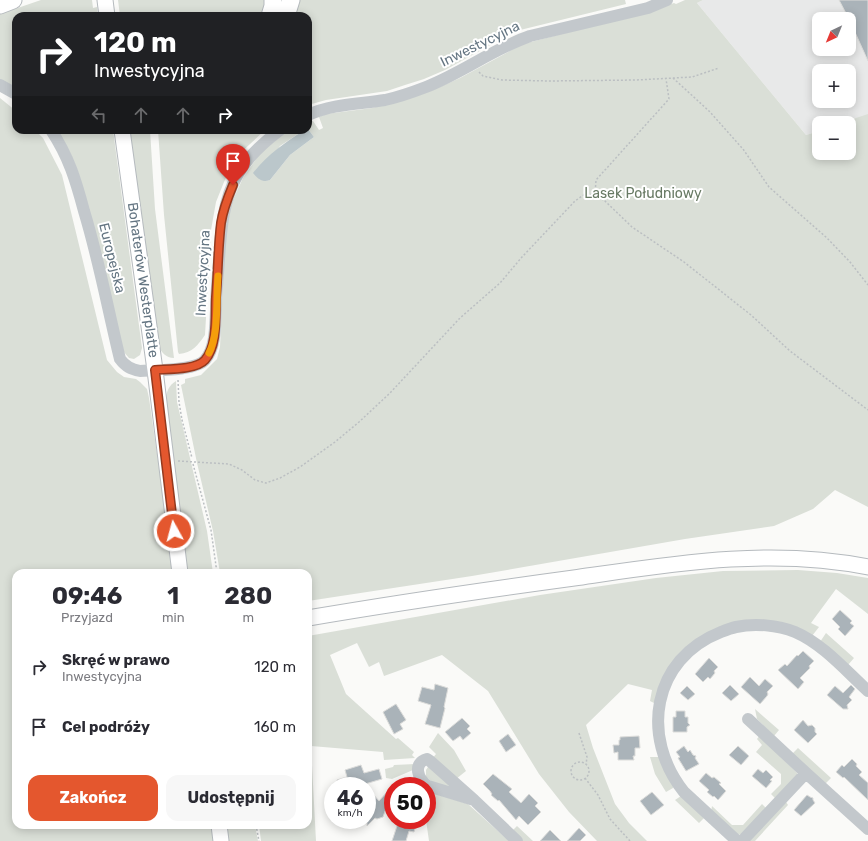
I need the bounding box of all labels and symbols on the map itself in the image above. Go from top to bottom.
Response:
north arrow [812,12,856,56]
street label: Inwestycyjna [438,17,522,71]
pin [216,144,250,185]
park label: Lasek Południowy [584,185,702,202]
street label: Bohaterów Westerplatte [124,201,162,359]
street label: Europejska [95,221,129,295]
street label: Inwestycyjna [192,230,214,316]
position arrow [153,510,195,552]
speed limit sign: 50 [384,777,436,829]

